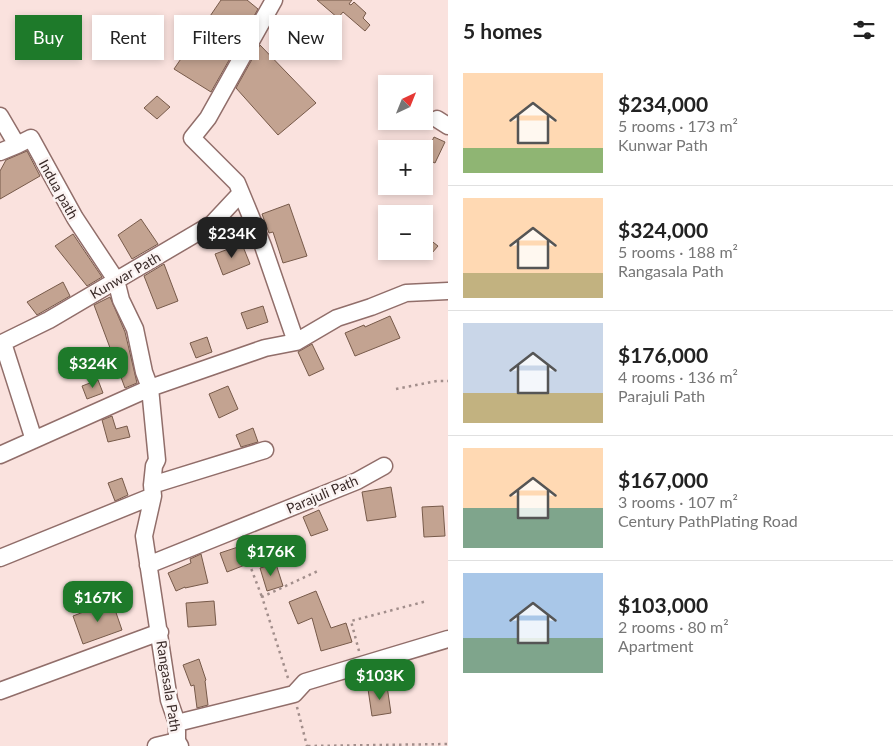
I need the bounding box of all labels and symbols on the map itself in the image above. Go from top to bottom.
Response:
north arrow [378,75,432,130]
street label: Indua path [36,156,82,222]
pin: $234K [197,216,267,259]
street label: Kunwar Path [87,248,163,302]
pin: $324K [58,346,128,389]
street label: Parajuli Path [284,471,360,517]
pin: $176K [236,534,306,577]
pin: $167K [63,580,133,623]
street label: Rangasala Path [153,639,185,733]
pin: $103K [345,658,415,701]

